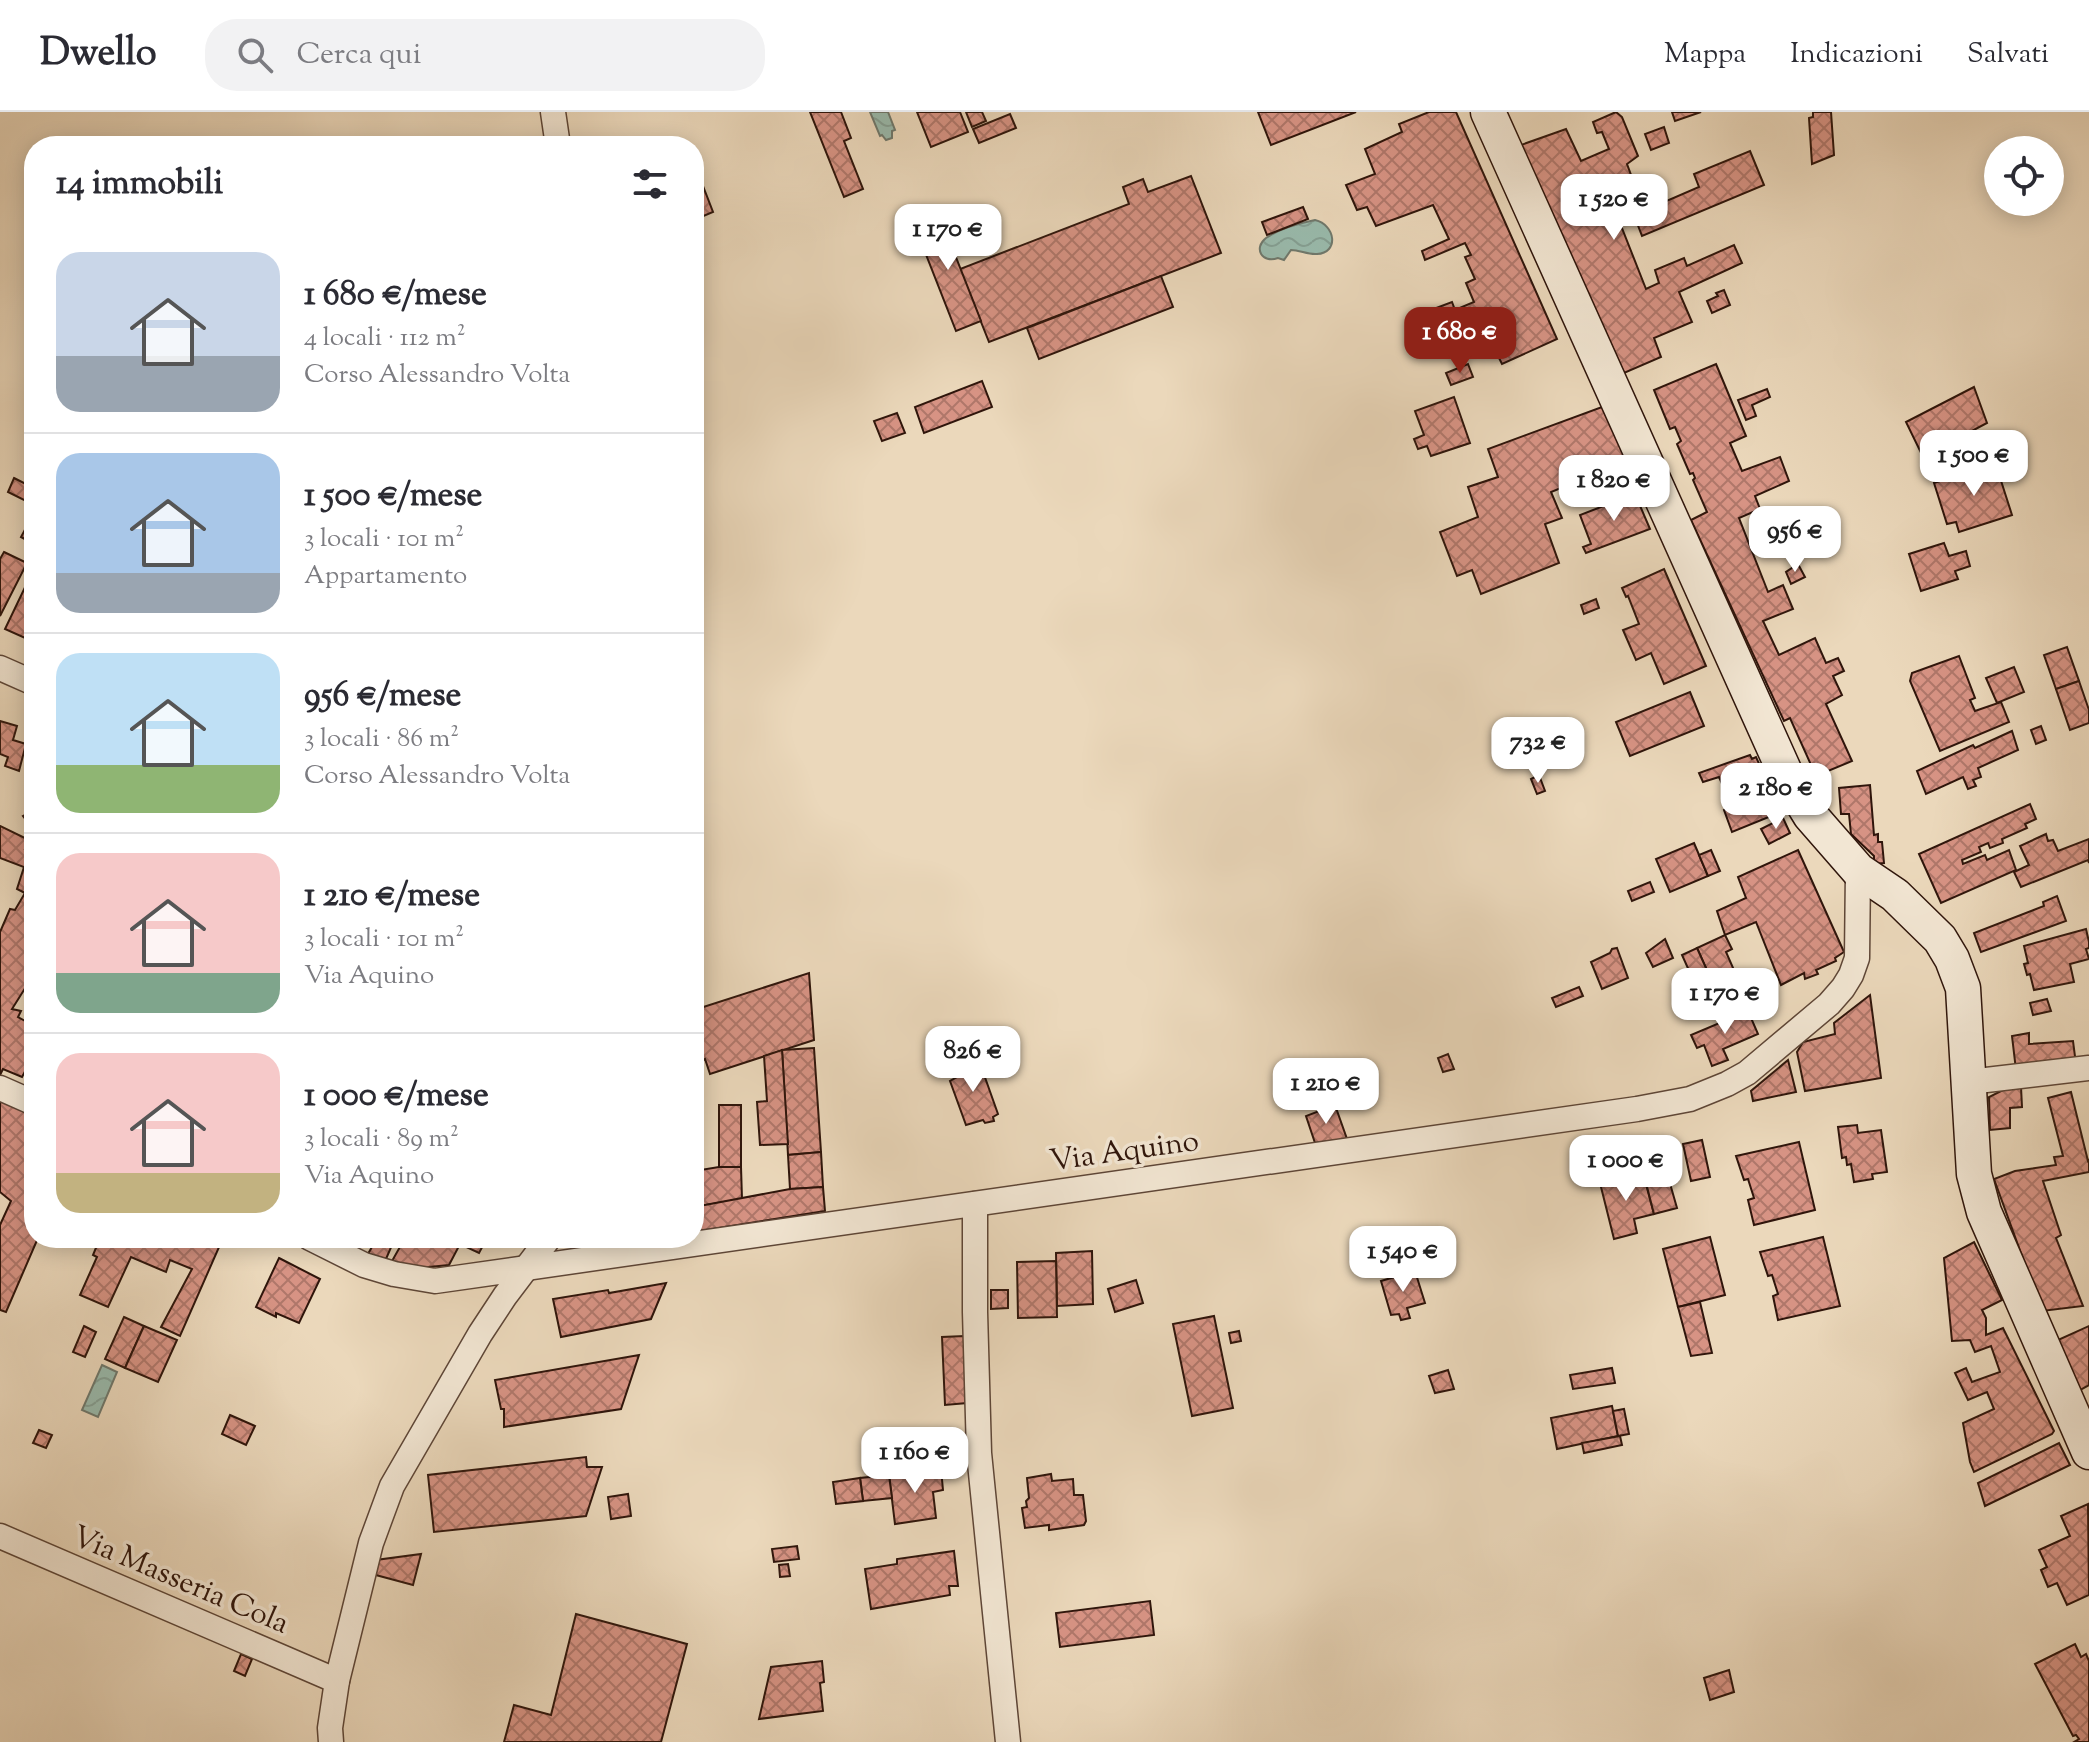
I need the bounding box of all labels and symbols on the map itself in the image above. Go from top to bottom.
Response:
pin: 1 520 € [1540,174,1688,242]
pin: 1 170 € [874,204,1022,272]
pin: 1 680 € [1386,307,1534,375]
pin: 1 500 € [1900,430,2048,498]
pin: 1 820 € [1540,455,1688,523]
pin: 956 € [1739,506,1851,574]
pin: 732 € [1482,717,1594,785]
pin: 2 180 € [1702,763,1850,831]
pin: 1 170 € [1651,968,1799,1036]
pin: 826 € [917,1026,1029,1094]
pin: 1 210 € [1252,1058,1400,1126]
street label: Via Aquino [1047,1121,1202,1184]
pin: 1 000 € [1552,1135,1700,1203]
pin: 1 540 € [1329,1226,1477,1294]
pin: 1 160 € [841,1427,989,1495]
street label: Via Masseria Cola [65,1516,295,1646]

